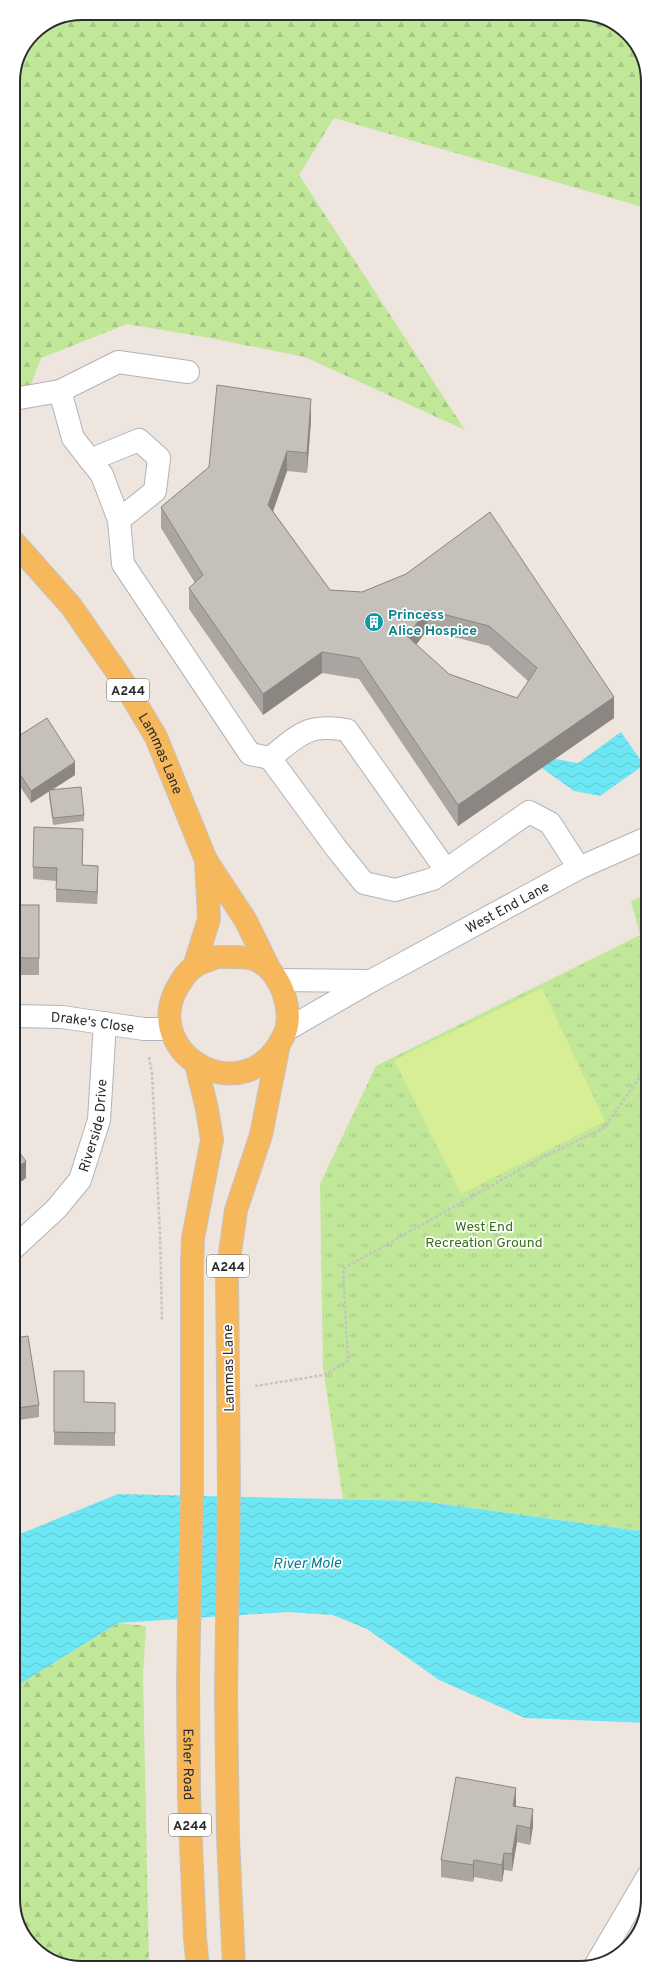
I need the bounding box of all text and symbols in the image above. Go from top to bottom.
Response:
place label: Princess Alice Hospice [388,607,477,640]
building icon: Princess Alice Hospice [363,611,385,633]
road number: A244 [107,679,149,701]
street label: Lammas Lane [134,710,185,797]
street label: West End Lane [463,879,553,938]
street label: Drake's Close [51,1010,135,1037]
street label: Riverside Drive [76,1079,112,1175]
park label: West End Recreation Ground [425,1219,543,1252]
road number: A244 [207,1255,249,1277]
street label: Lammas Lane [220,1324,239,1412]
water label: River Mole [273,1554,342,1575]
street label: Esher Road [178,1728,196,1801]
road number: A244 [169,1814,211,1836]

